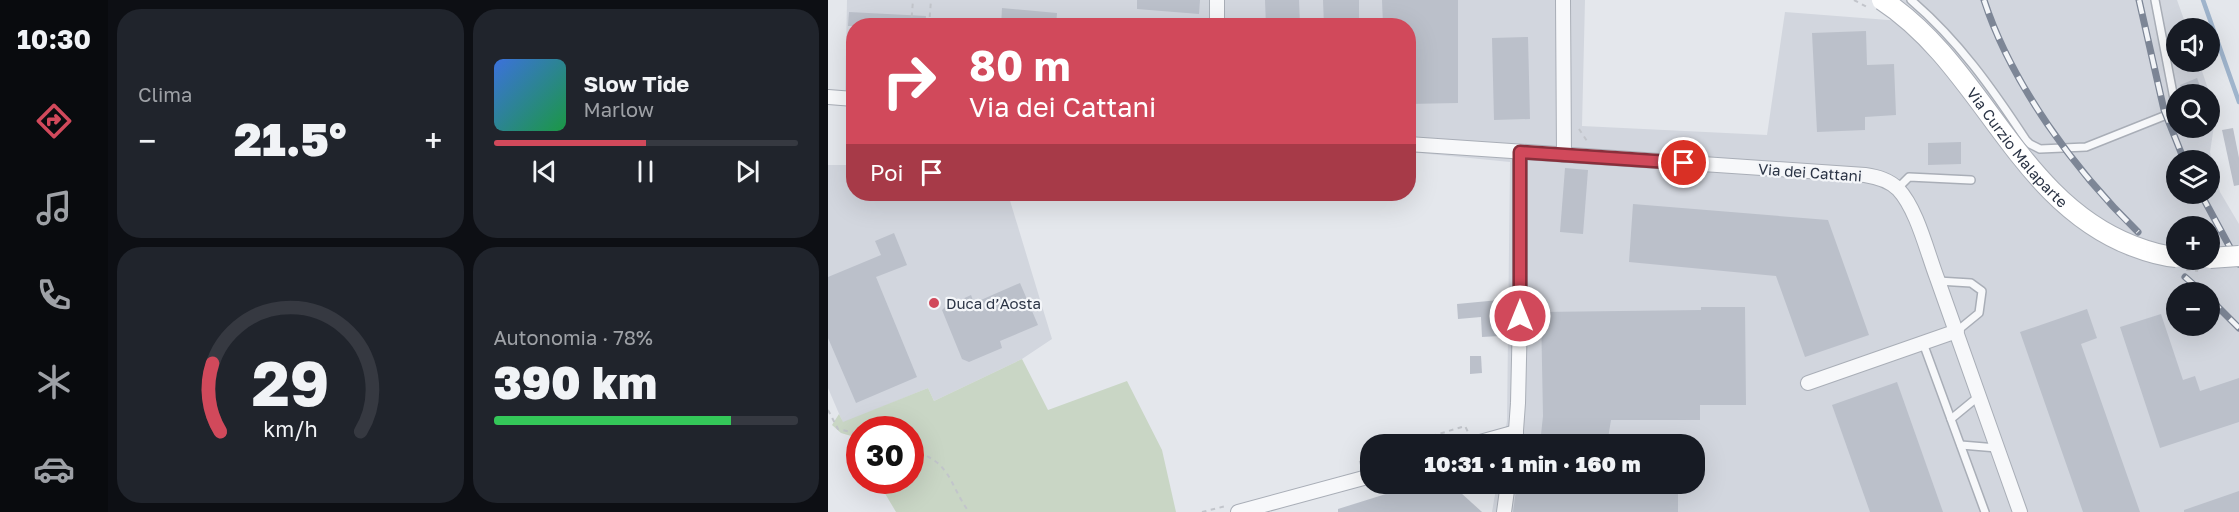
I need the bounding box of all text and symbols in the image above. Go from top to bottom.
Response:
map controls [2166,18,2220,336]
button: sound [2166,18,2220,72]
text: 10:30 [17,23,91,55]
text: 80 m [969,40,1070,90]
icon: right [870,42,948,120]
text: Slow Tide [584,70,689,97]
text: Clima [138,82,192,106]
street label: Via Curzio Malaparte [1963,84,2072,211]
button: search [2166,84,2220,138]
text: Via dei Cattani [969,91,1156,123]
text: Marlow [584,97,654,121]
icon: directions [33,100,75,142]
text: 21.5° [234,112,346,166]
text: − [138,121,156,160]
text: + [424,121,442,160]
pin [1658,137,1709,188]
icon: arrive [1667,146,1700,179]
button: layers [2166,150,2220,204]
icon: previous [528,155,561,188]
icon: pause [629,155,662,188]
icon: next [731,155,764,188]
icon: arrive [915,156,948,189]
text: Poi [870,159,903,186]
street label: Via dei Cattani [1757,159,1863,185]
icon: music [33,187,75,229]
button: + [2166,216,2220,270]
icon: phone [33,274,75,316]
button: − [2166,282,2220,336]
position arrow [1488,284,1552,348]
place label: Duca d’Aosta [946,294,1041,312]
marker: Duca d’Aosta [927,296,941,310]
text: Autonomia · 78% [494,325,653,349]
text: 29 [251,345,329,420]
text: 390 km [494,355,657,409]
icon: climate [33,361,75,403]
text: km/h [263,416,318,442]
speed limit sign: 30 [846,416,924,494]
icon: car [33,448,75,490]
text: 10:31 · 1 min · 160 m [1424,450,1641,477]

